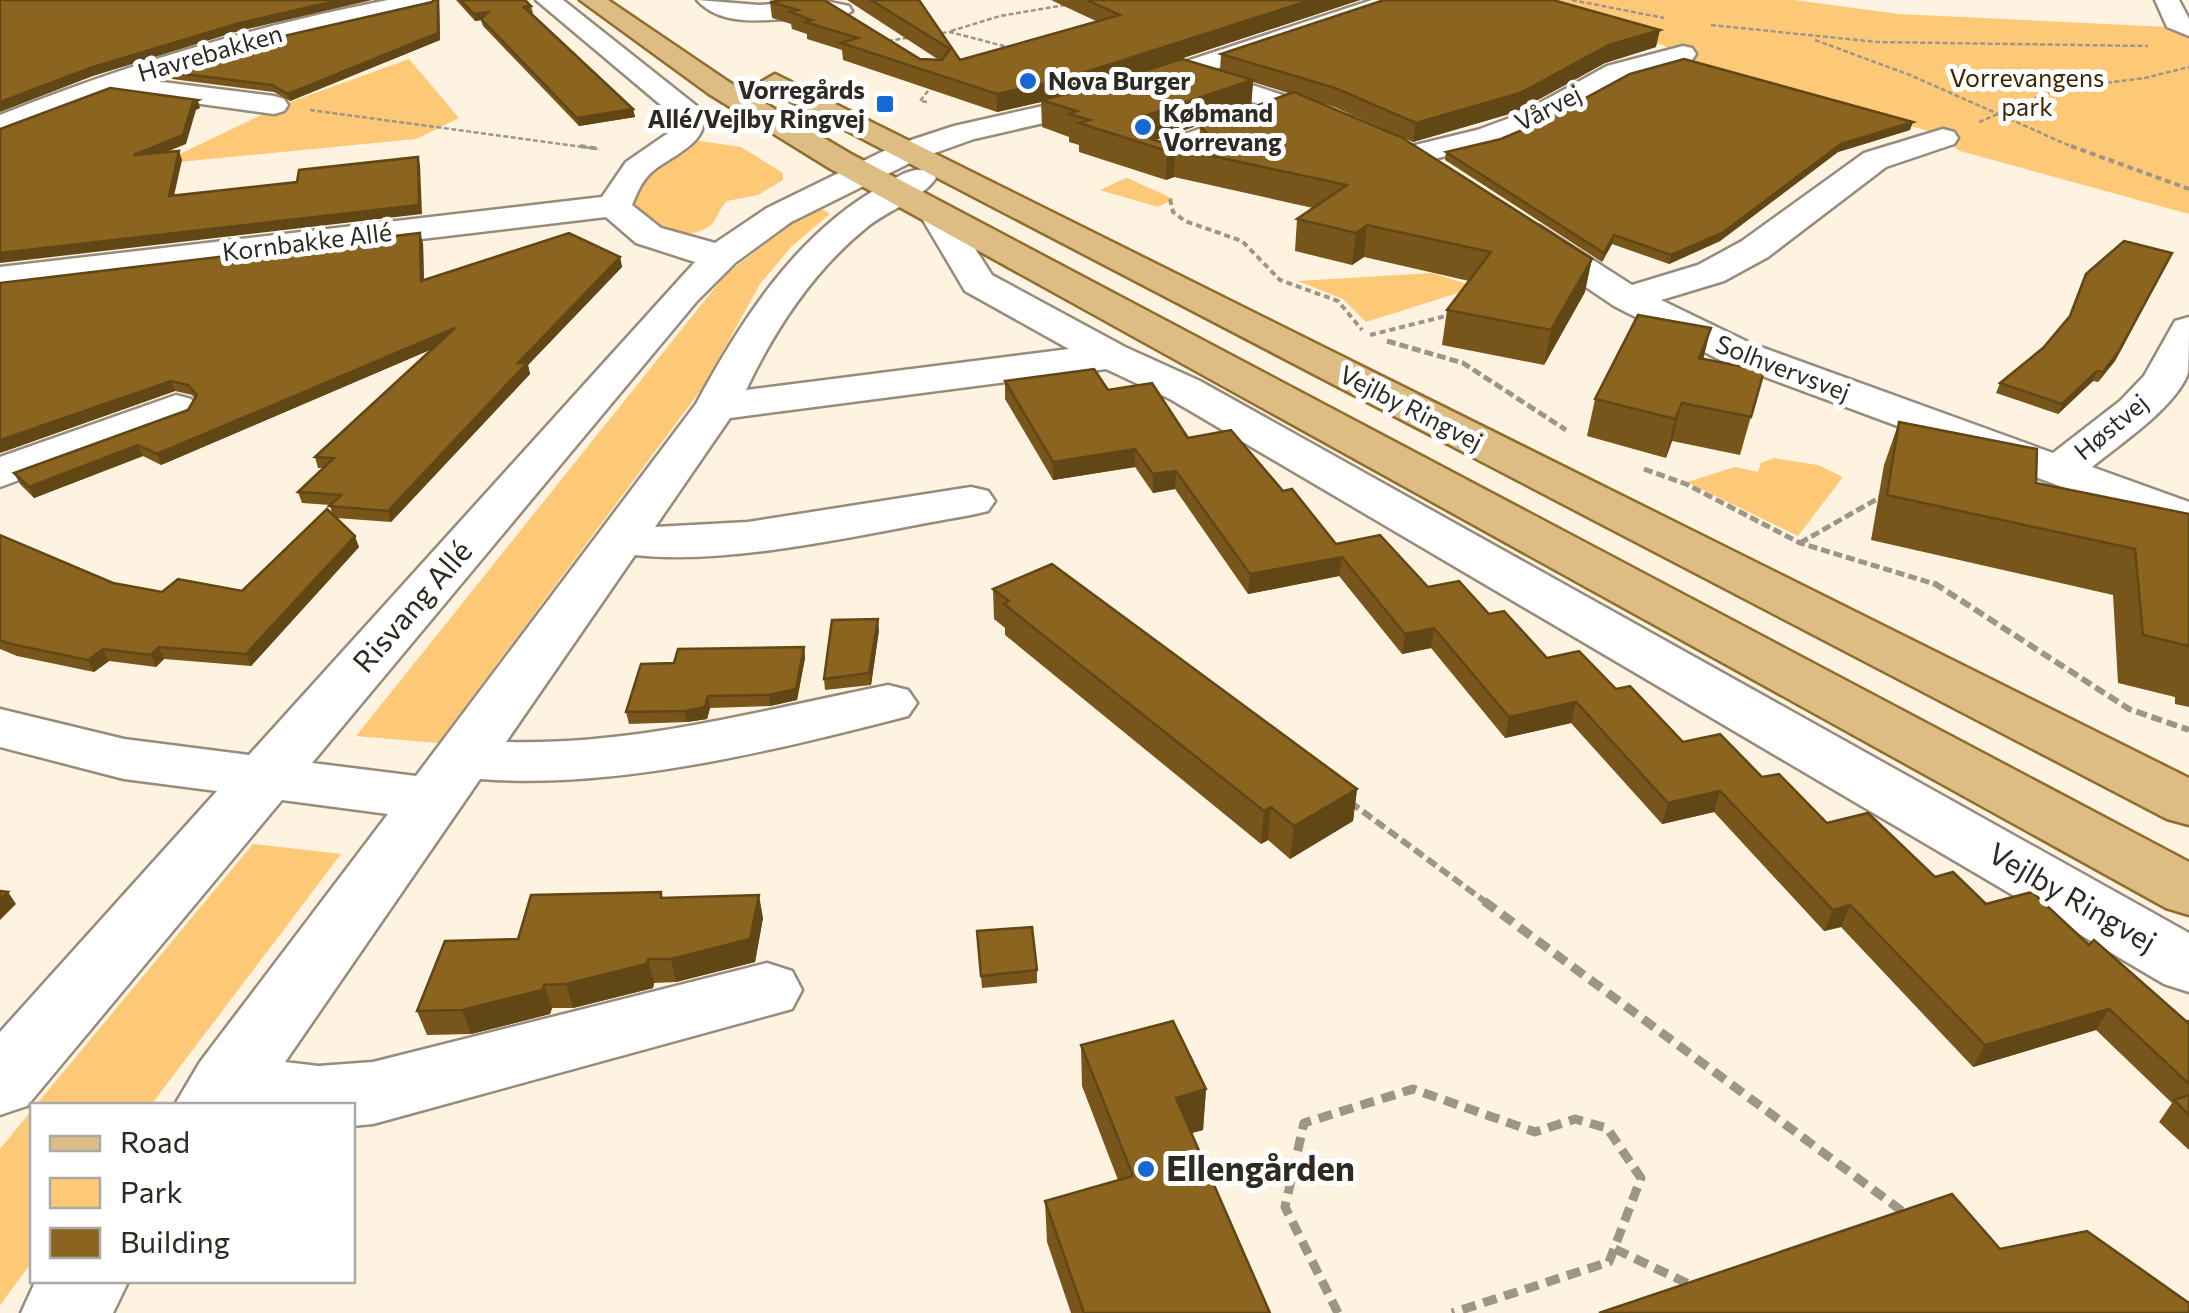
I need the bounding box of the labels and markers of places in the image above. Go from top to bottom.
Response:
place label: Nova Burger [1048,65,1191,95]
marker: Nova Burger [1017,70,1039,92]
place label: Vorregårds Allé/Vejlby Ringvej [647,74,865,133]
marker: Vorregårds Allé/Vejlby Ringvej [874,93,896,115]
place label: Købmand Vorrevang [1163,97,1282,156]
marker: Købmand Vorrevang [1132,116,1154,138]
place label: Ellengården [1166,1145,1355,1188]
marker: Ellengården [1135,1158,1157,1180]

